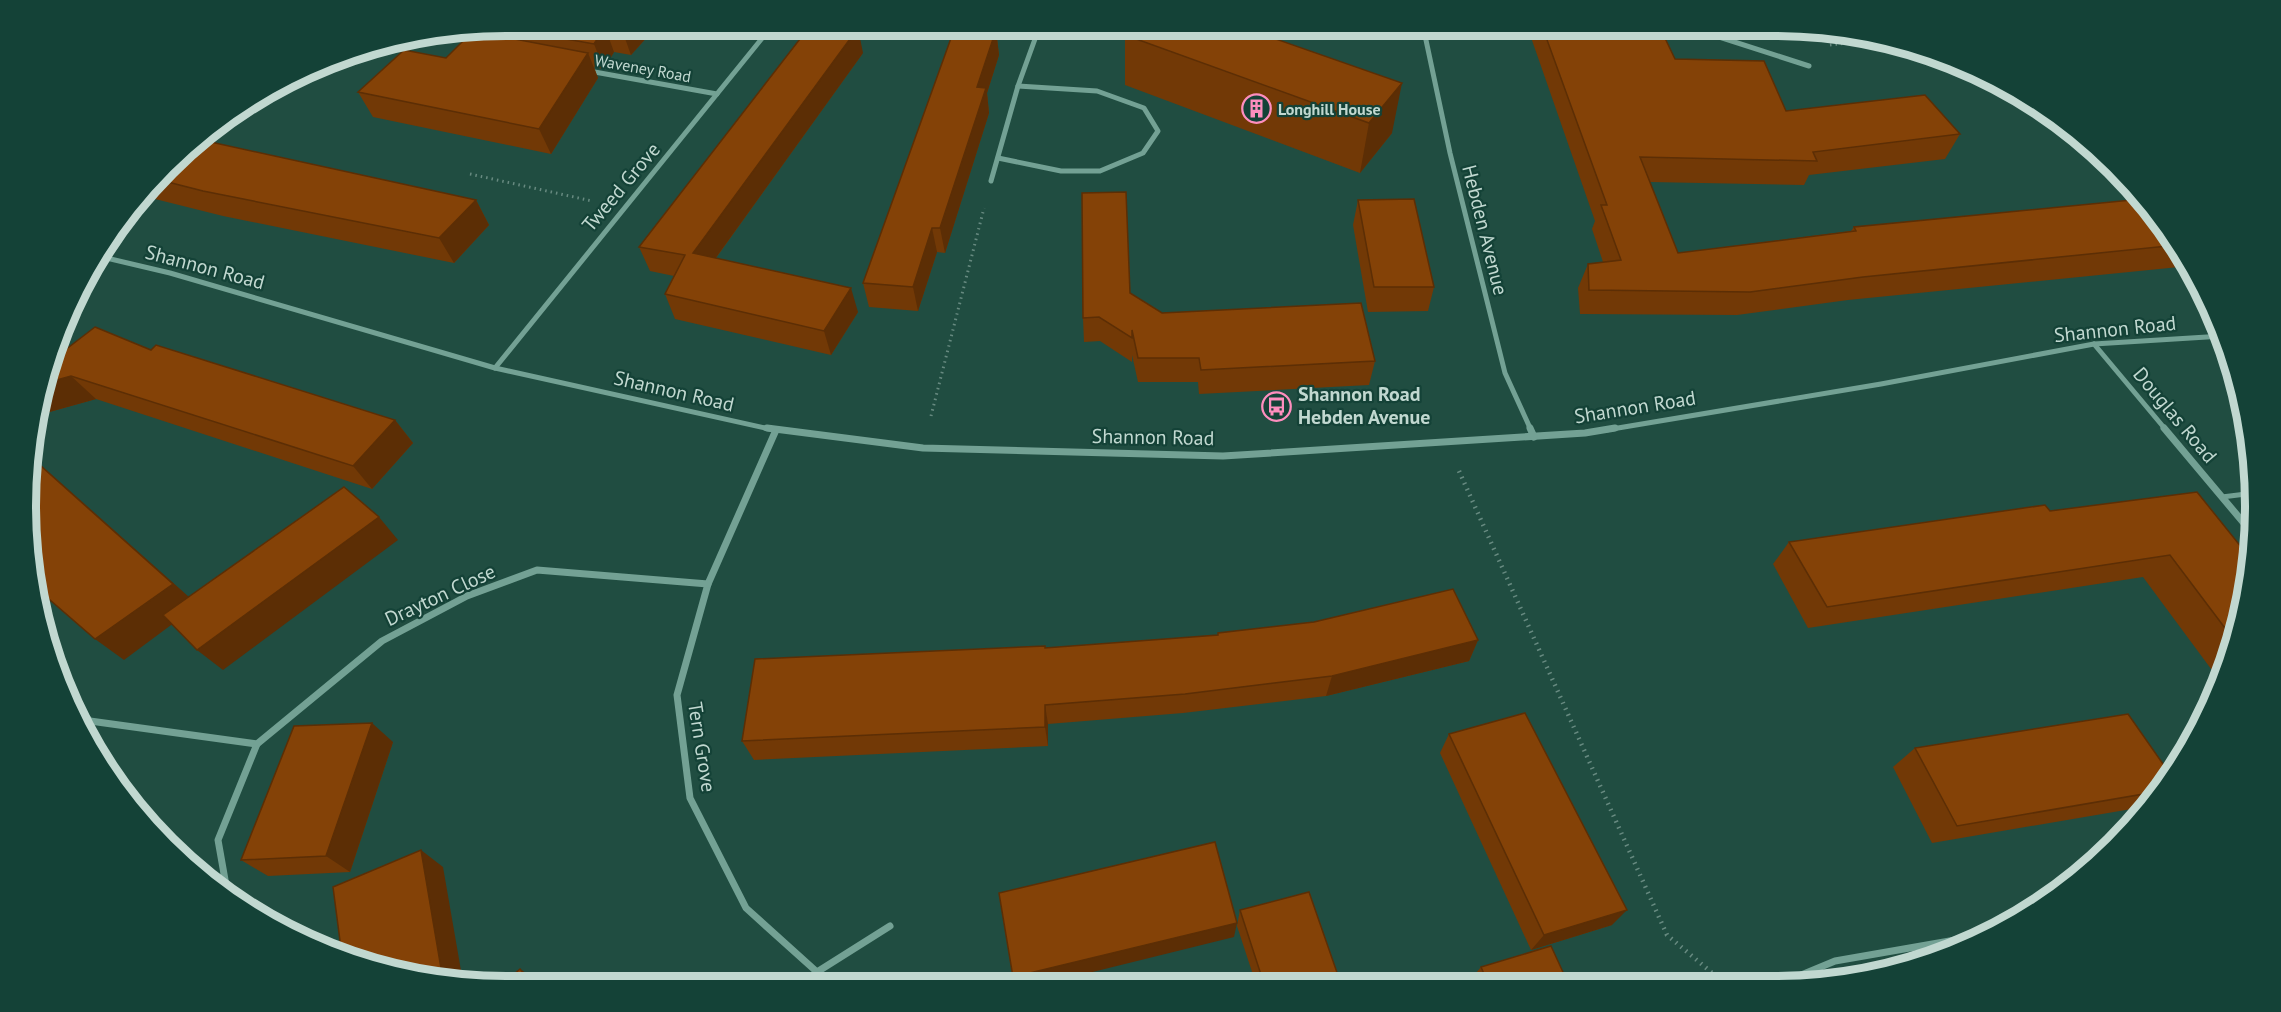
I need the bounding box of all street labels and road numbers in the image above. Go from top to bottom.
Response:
street label: Waveney Road [593,50,693,86]
street label: Tweed Grove [576,137,666,237]
street label: Hebden Avenue [1456,162,1514,298]
street label: Shannon Road [142,239,268,295]
street label: Shannon Road [2053,310,2177,348]
street label: Douglas Road [2127,362,2223,468]
street label: Shannon Road [611,365,737,417]
street label: Shannon Road [1572,385,1698,429]
street label: Shannon Road [1091,423,1215,451]
street label: Drayton Close [380,558,500,632]
street label: Tern Grove [682,700,722,794]

